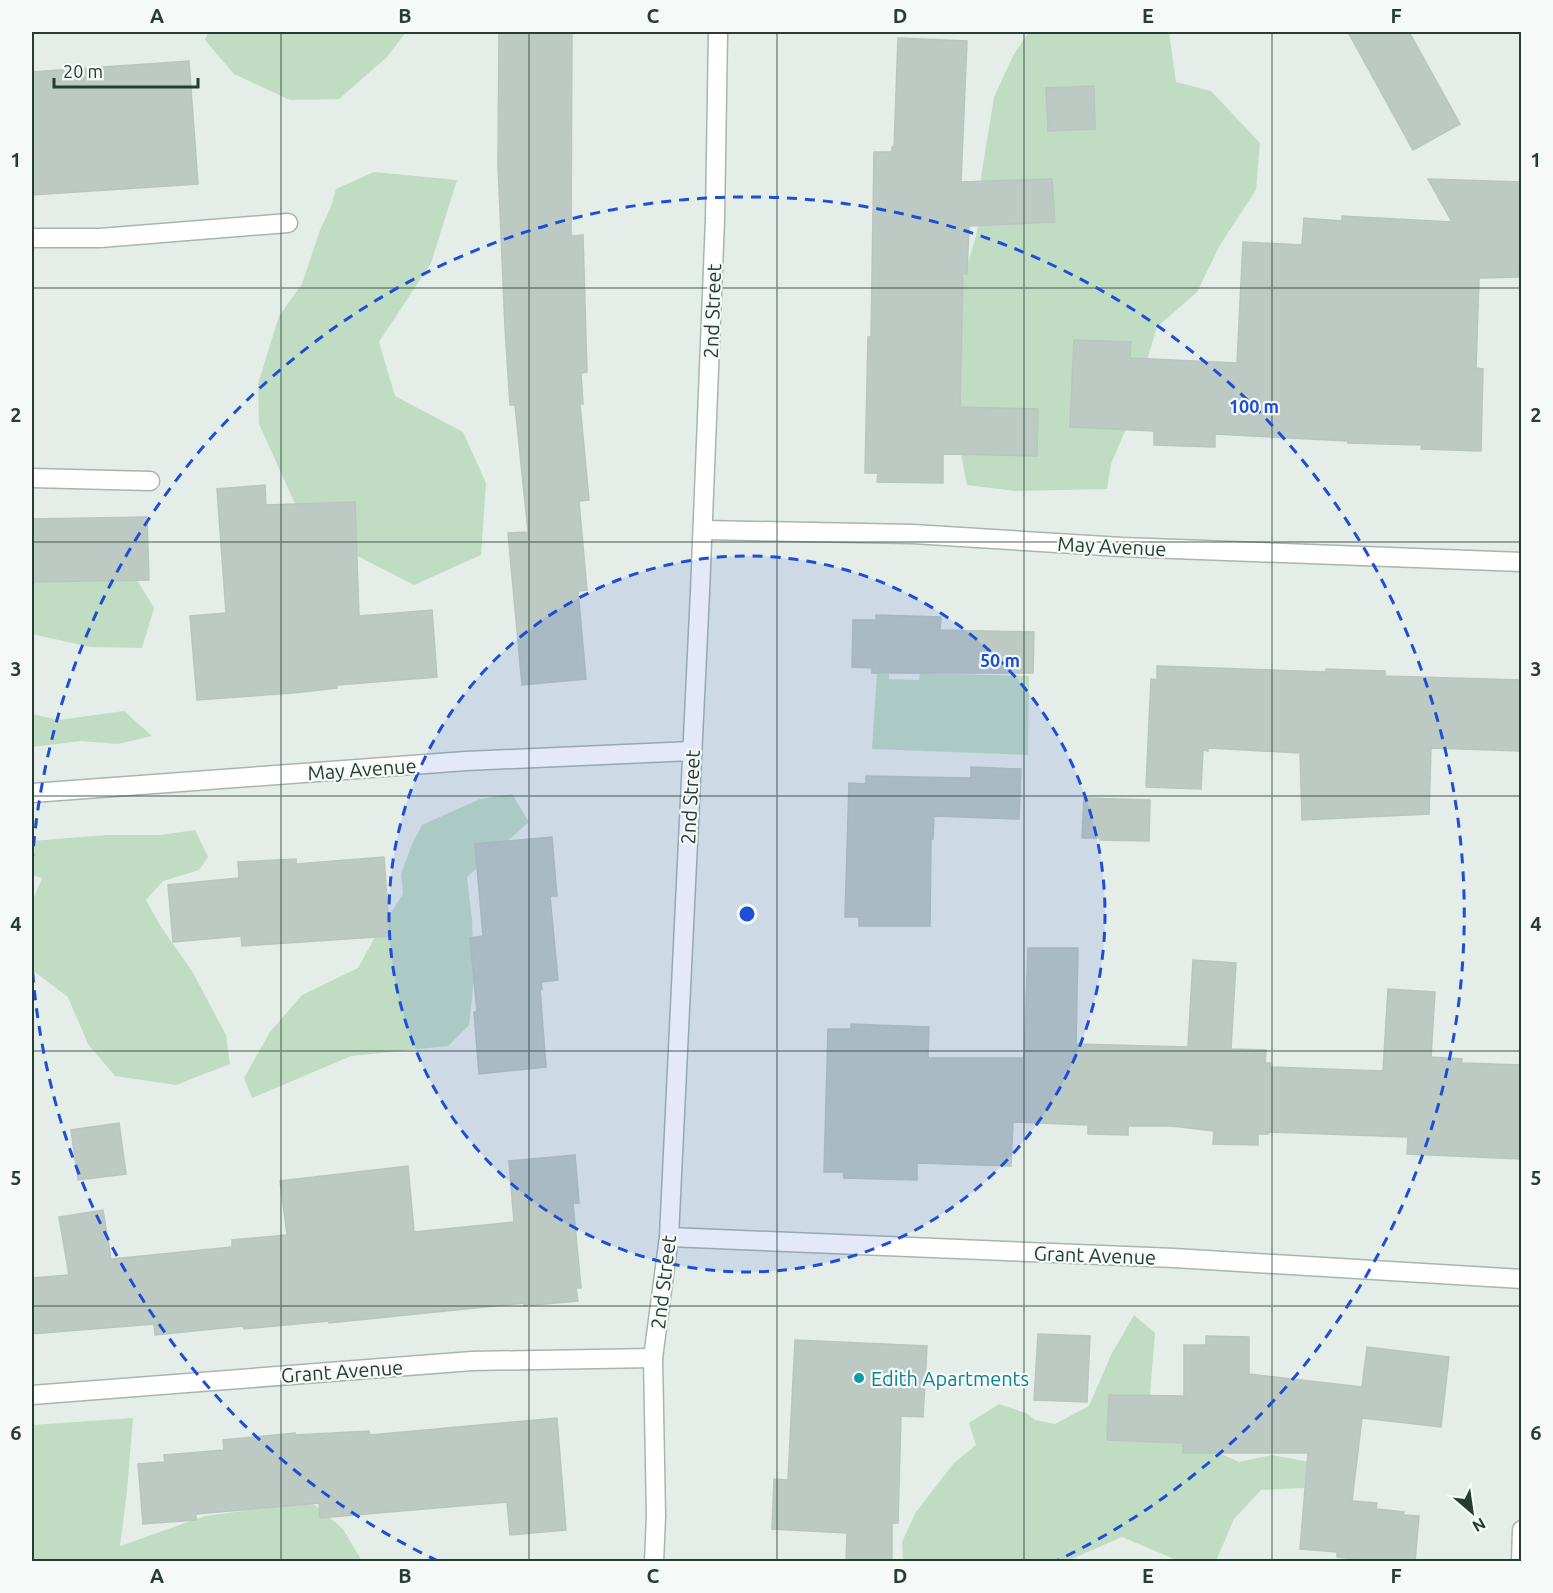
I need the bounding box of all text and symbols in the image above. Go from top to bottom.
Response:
text: A [150,4,164,27]
text: B [398,4,412,27]
text: C [647,4,660,27]
text: D [893,4,907,27]
text: E [1142,4,1154,27]
text: F [1390,4,1402,27]
scale bar [54,51,198,89]
text: 20 m [63,61,103,81]
text: 1 [10,148,22,171]
text: 1 [1530,148,1542,171]
street label: 2nd Street [699,263,725,359]
text: 100 m [1229,396,1279,416]
text: 2 [10,403,22,426]
text: 2 [1530,403,1542,426]
street label: May Avenue [1057,532,1167,560]
text: 50 m [980,650,1020,670]
text: 3 [10,657,22,680]
text: 3 [1530,657,1542,680]
street label: 2nd Street [676,749,704,845]
street label: May Avenue [307,754,417,784]
centre of rings [737,904,757,924]
text: 4 [10,912,22,935]
text: 4 [1530,912,1542,935]
text: 5 [10,1166,22,1189]
text: 5 [1530,1166,1542,1189]
street label: 2nd Street [646,1233,680,1330]
street label: Grant Avenue [1033,1241,1157,1269]
street label: Grant Avenue [280,1355,404,1387]
place label: Edith Apartments [871,1367,1029,1390]
marker: Edith Apartments [852,1371,866,1385]
text: 6 [10,1421,22,1444]
text: 6 [1530,1421,1542,1444]
north arrow [1442,1482,1502,1542]
text: N [1470,1514,1489,1536]
text: A [150,1564,164,1587]
text: B [398,1564,412,1587]
text: C [647,1564,660,1587]
text: D [893,1564,907,1587]
text: E [1142,1564,1154,1587]
text: F [1390,1564,1402,1587]

